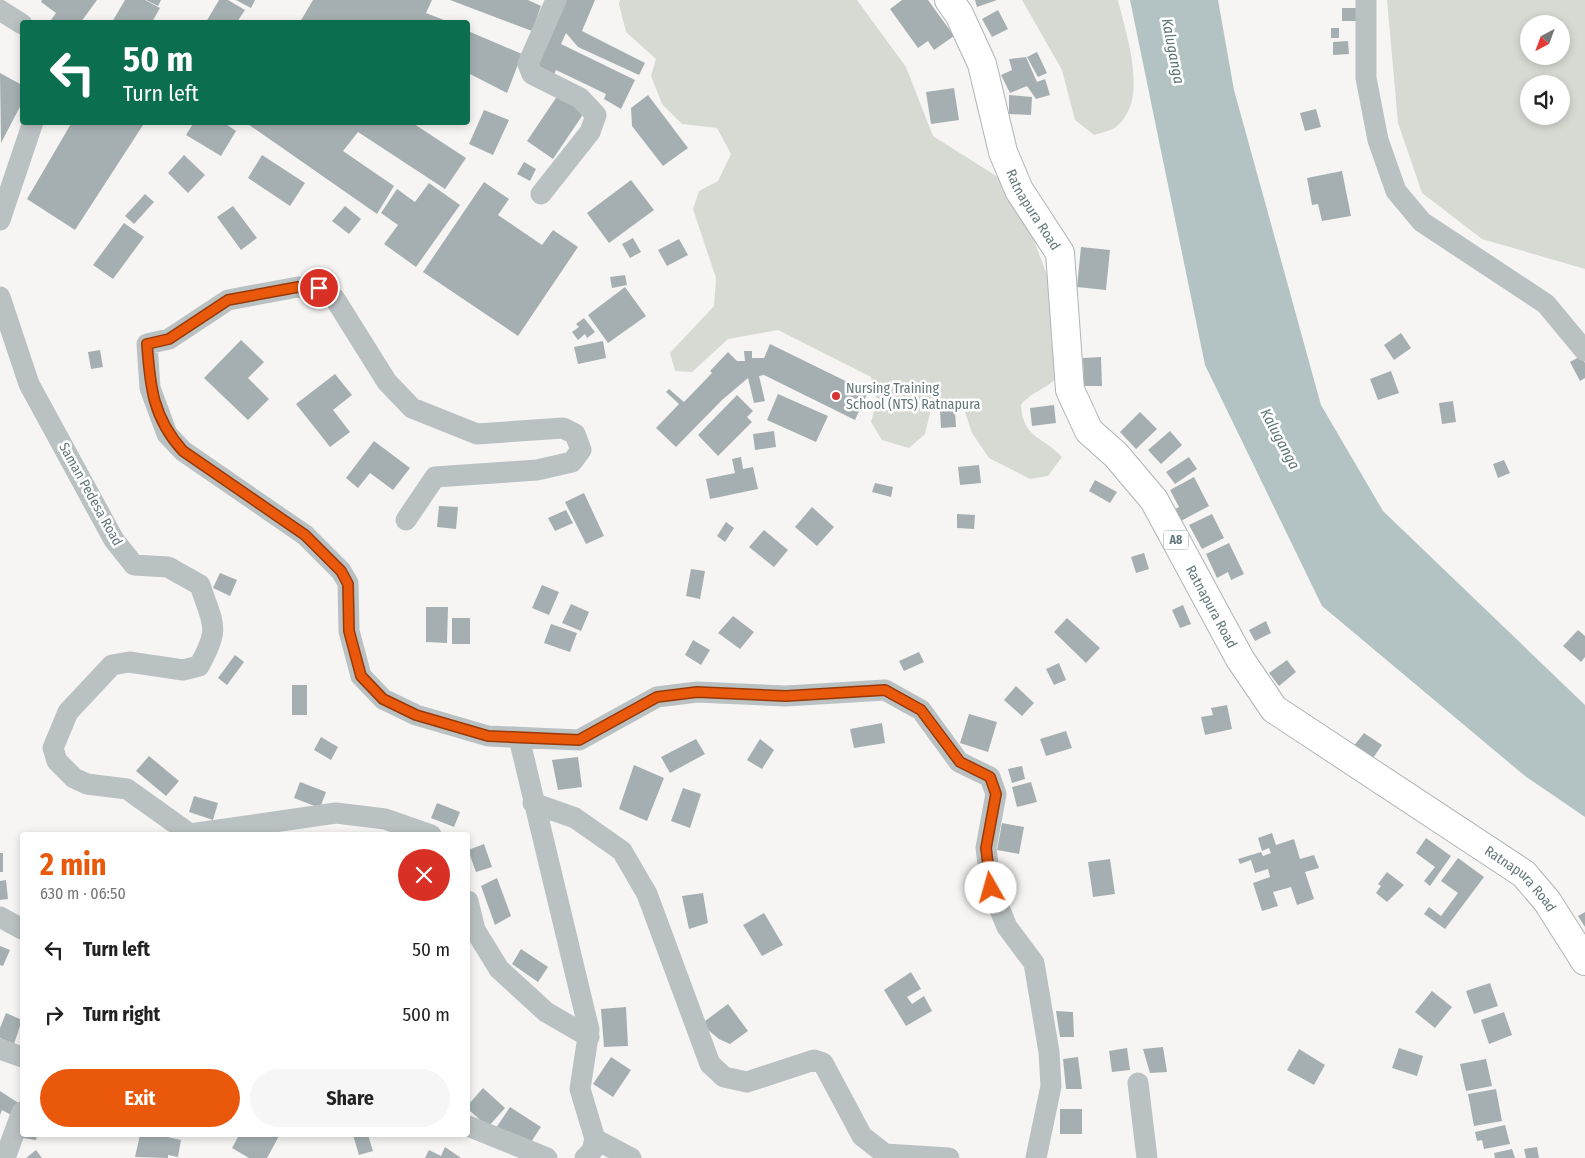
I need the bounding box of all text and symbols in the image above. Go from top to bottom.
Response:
north arrow [1520,15,1570,65]
map controls [1520,15,1570,125]
water label: Kaluganga [1158,17,1188,85]
text: 50 m [123,38,193,80]
icon: left [40,40,105,105]
button: sound [1520,75,1570,125]
text: Turn left [123,80,199,107]
street label: Ratnapura Road [1002,167,1064,253]
pin [298,267,340,309]
icon: arrive [305,274,333,302]
place label: Nursing Training School (NTS) Ratnapura [846,380,981,413]
marker: Nursing Training School (NTS) Ratnapura [830,390,842,402]
water label: Kaluganga [1256,405,1304,473]
street label: Saman Pedesa Road [55,440,126,549]
road number: A8 [1164,530,1188,550]
street label: Ratnapura Road [1182,563,1241,651]
street label: Ratnapura Road [1481,842,1560,915]
text: 2 min [40,847,107,883]
button: close [398,849,450,901]
position arrow [964,861,1016,913]
text: 630 m · 06:50 [40,884,126,903]
icon: left [40,936,68,964]
text: Turn left [83,938,150,961]
text: 50 m [412,938,450,961]
icon: right [40,1001,68,1029]
text: Turn right [83,1003,160,1026]
text: 500 m [402,1003,450,1026]
button: Exit [40,1069,240,1127]
button: Share [250,1069,450,1127]

